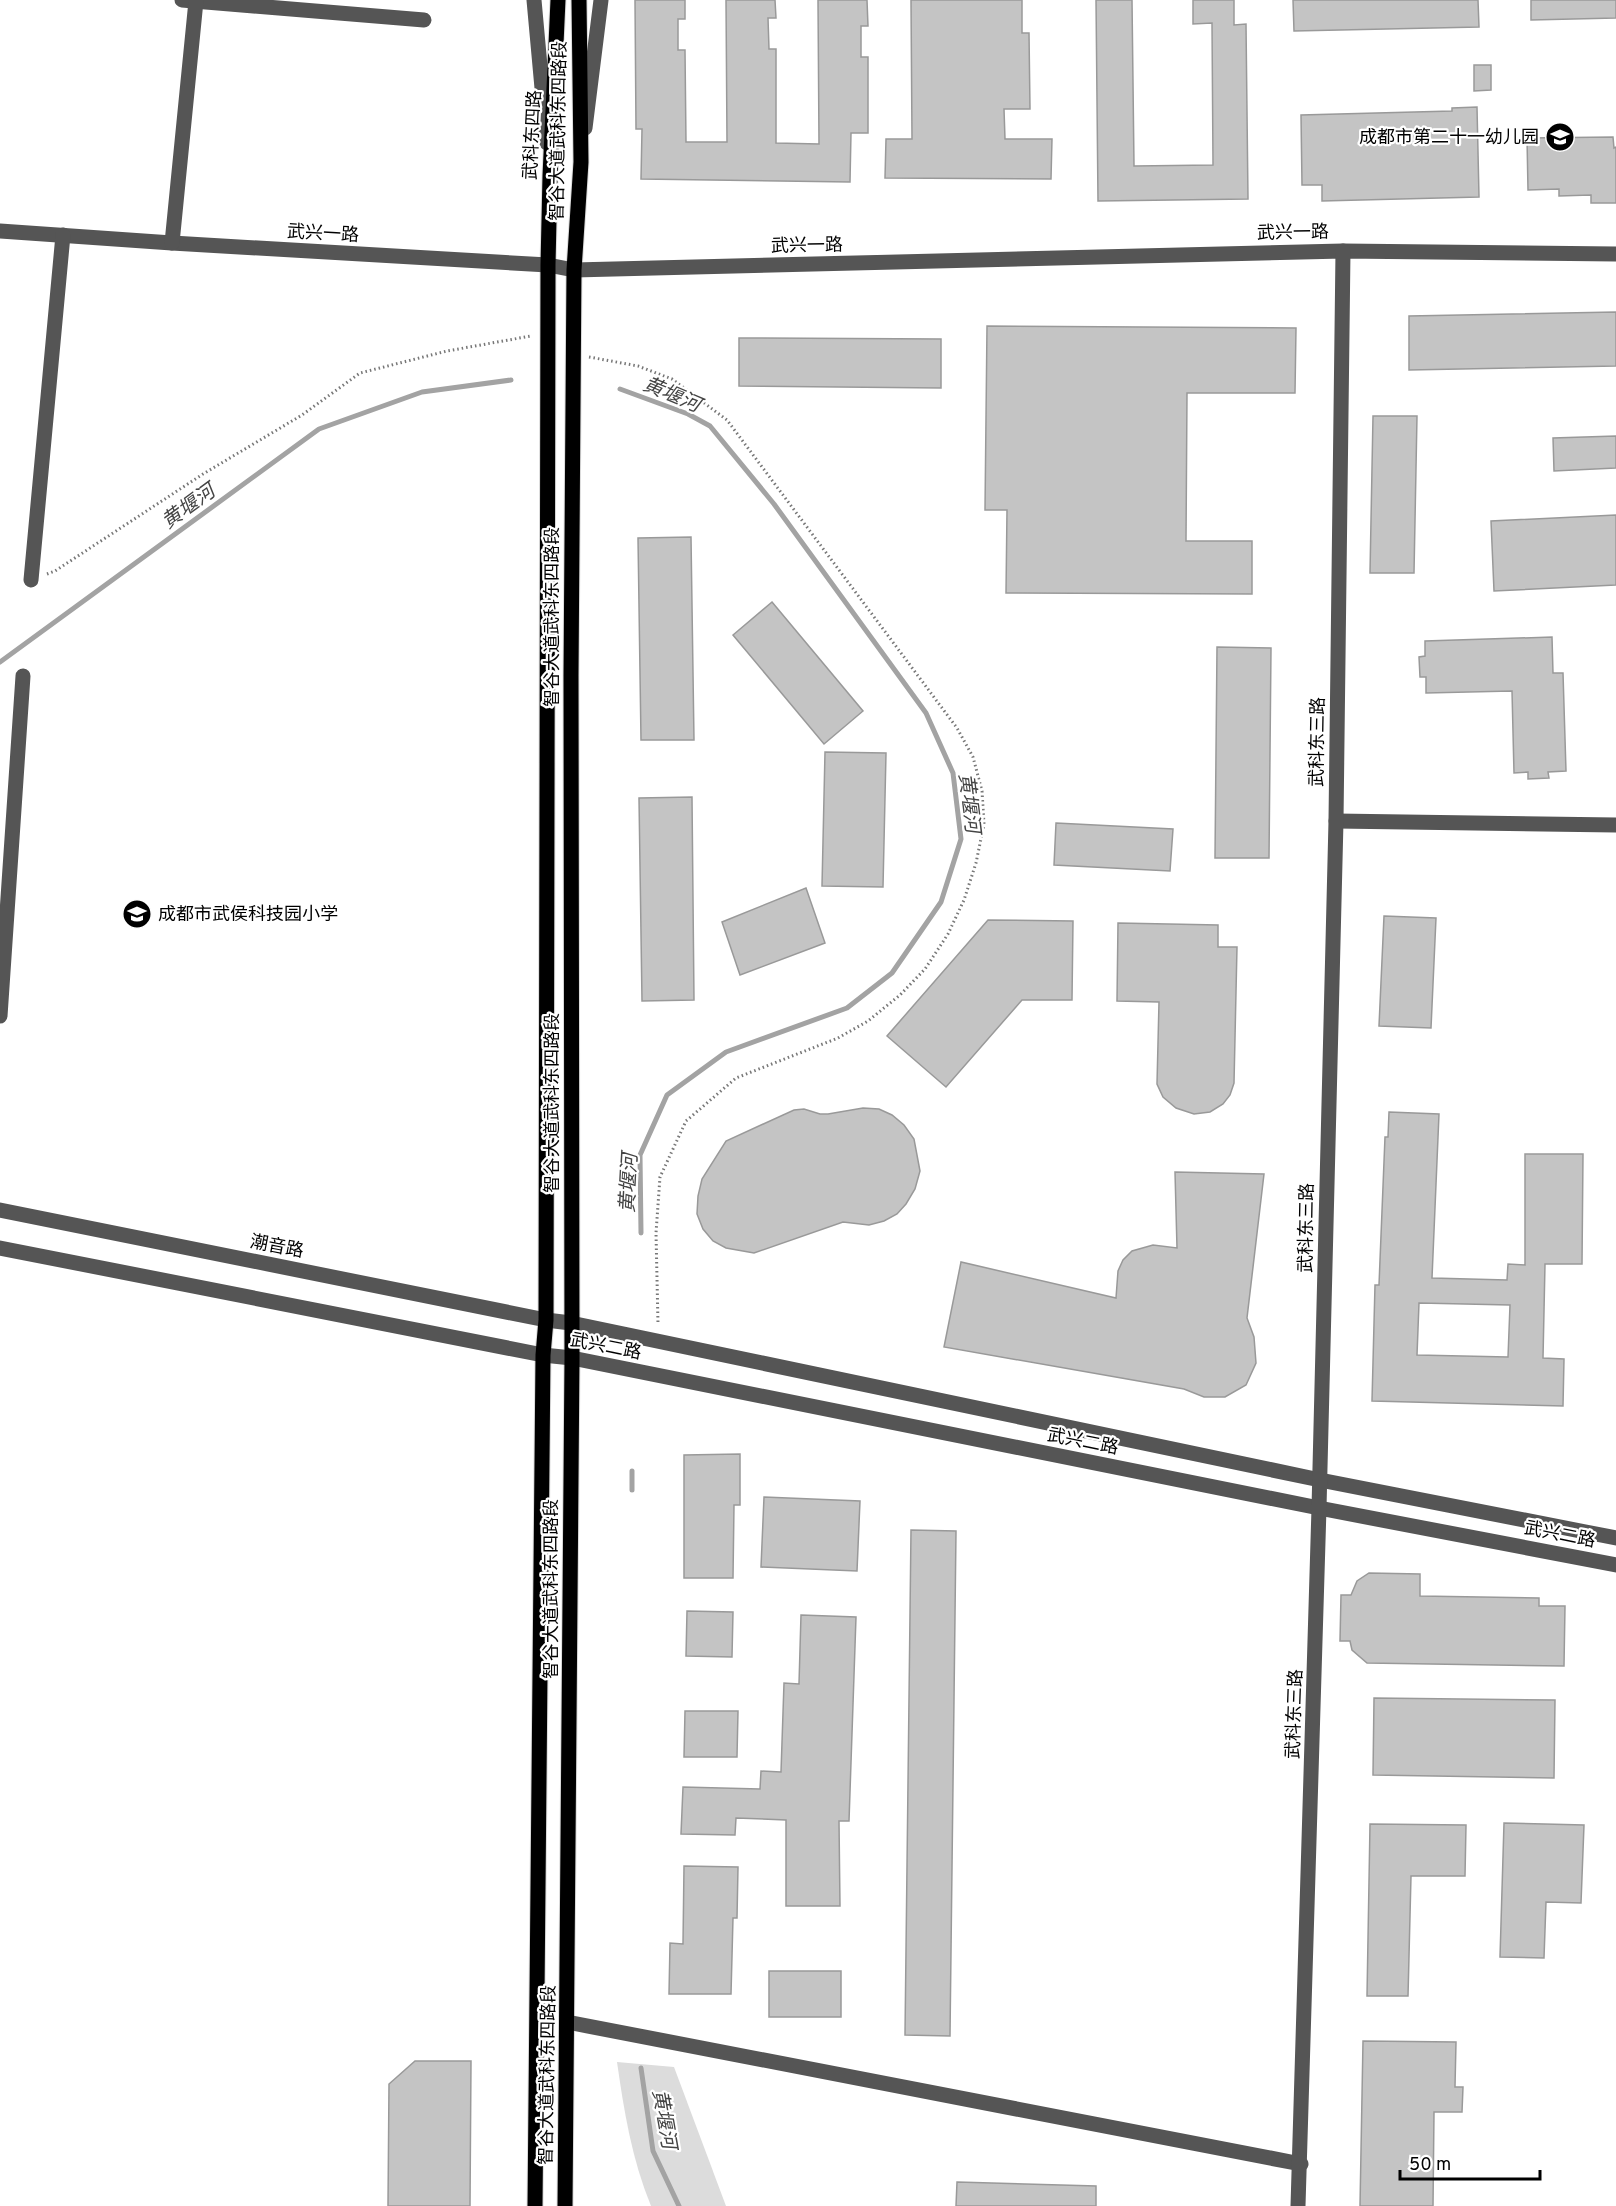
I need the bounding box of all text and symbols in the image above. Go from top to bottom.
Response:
street label: 智谷大道武科东四路段 [546,41,573,221]
street label: 武科东四路 [520,90,547,181]
school or university icon: 成都市第二十一幼儿园 [1544,121,1576,153]
place label: 成都市第二十一幼儿园 [1359,127,1539,150]
street label: 武兴一路 [286,221,359,248]
street label: 武兴一路 [1257,221,1329,246]
street label: 武兴一路 [771,234,843,259]
water label: 黄堰河 [639,372,708,421]
water label: 黄堰河 [157,477,224,536]
street label: 智谷大道武科东四路段 [542,527,565,707]
street label: 武科东三路 [1306,697,1331,787]
water label: 黄堰河 [951,772,985,839]
school or university icon: 成都市武侯科技园小学 [121,898,153,930]
place label: 成都市武侯科技园小学 [158,904,338,927]
street label: 智谷大道武科东四路段 [542,1013,565,1193]
water label: 黄堰河 [615,1148,645,1214]
street label: 武科东三路 [1295,1183,1320,1273]
street label: 潮音路 [248,1231,305,1264]
street label: 武兴二路 [568,1329,643,1366]
street label: 武兴二路 [1045,1424,1120,1461]
street label: 智谷大道武科东四路段 [541,1499,564,1679]
street label: 武兴二路 [1522,1517,1597,1554]
street label: 武科东三路 [1282,1669,1309,1759]
street label: 智谷大道武科东四路段 [535,1985,562,2165]
water label: 黄堰河 [645,2088,682,2155]
scale bar [1400,2143,1540,2181]
text: 50 m [1409,2154,1451,2177]

